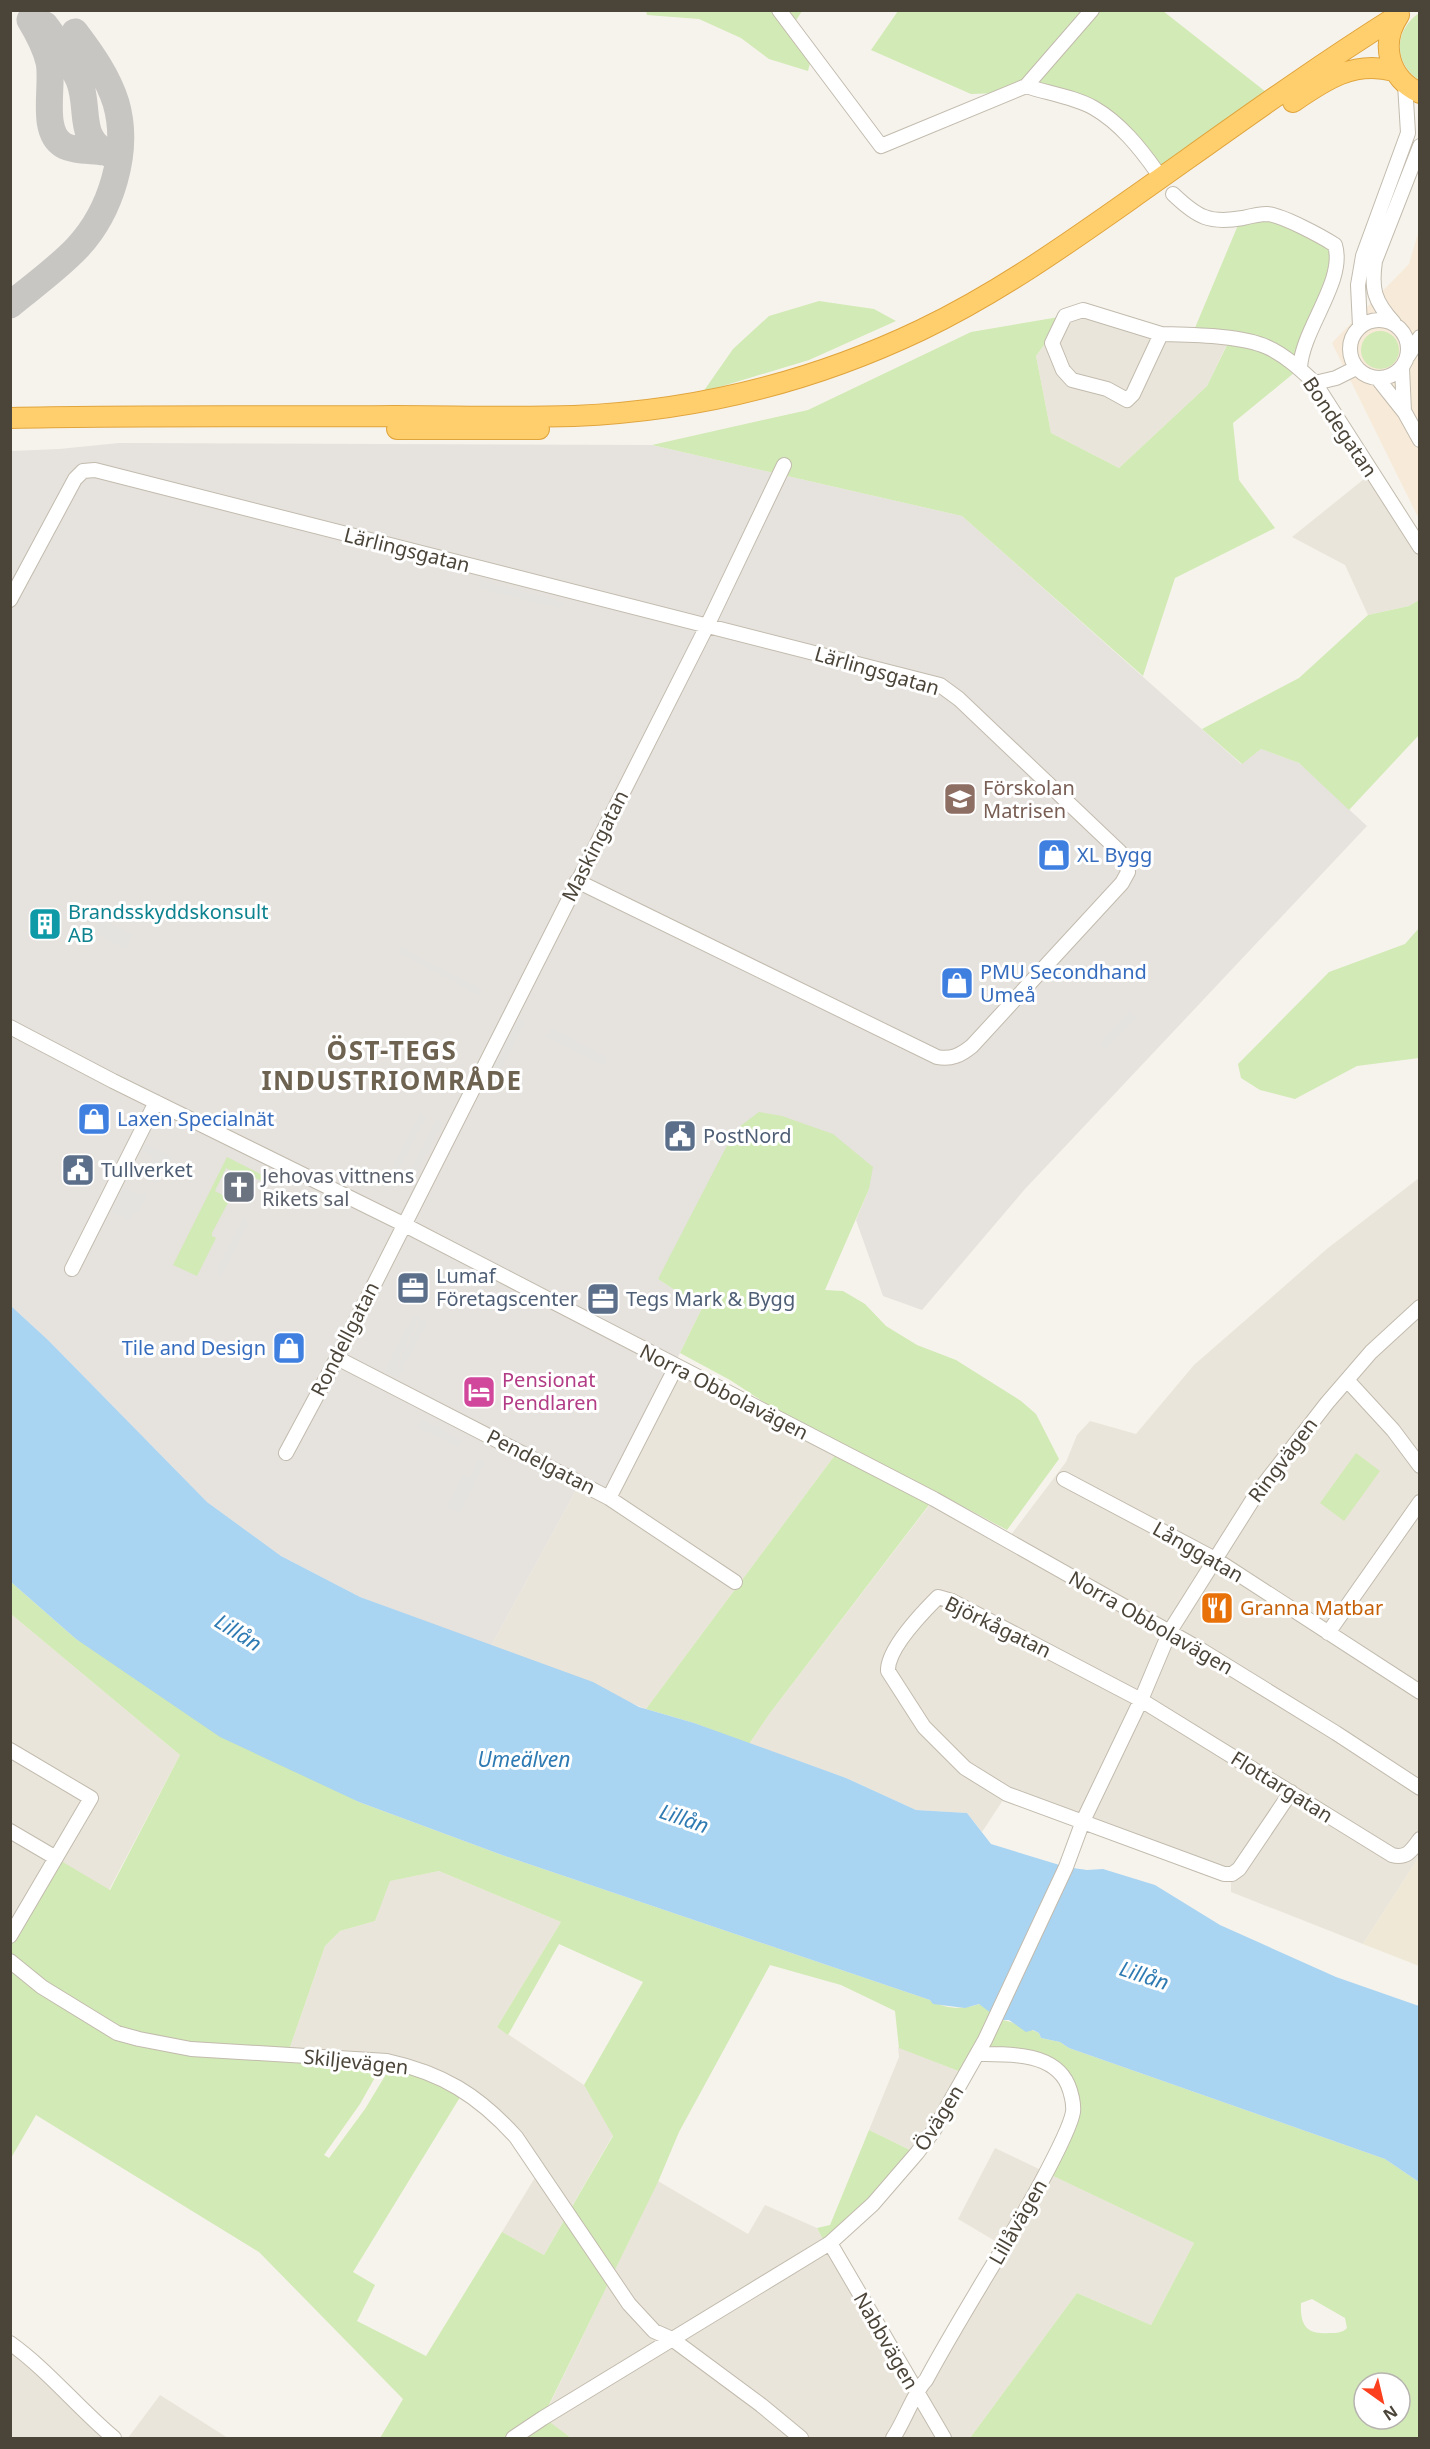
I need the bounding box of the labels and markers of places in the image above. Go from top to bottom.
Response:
place label: Förskolan Matrisen [983,774,1075,824]
school or university icon: Förskolan Matrisen [942,781,978,817]
shop icon: XL Bygg [1036,837,1072,873]
place label: XL Bygg [1077,841,1152,868]
place label: Brandsskyddskonsult AB [68,898,268,948]
building icon: Brandsskyddskonsult AB [27,906,63,942]
place label: PMU Secondhand Umeå [980,958,1147,1008]
shop icon: PMU Secondhand Umeå [939,965,975,1001]
shop icon: Laxen Specialnät [76,1101,112,1137]
place label: Laxen Specialnät [117,1105,274,1132]
public building icon: PostNord [662,1118,698,1154]
place label: PostNord [703,1122,791,1149]
public building icon: Tullverket [60,1152,96,1188]
place label: Tullverket [101,1156,193,1183]
place label: Jehovas vittnens Rikets sal [260,1162,414,1212]
church icon: Jehovas vittnens Rikets sal [221,1169,257,1205]
place label: Lumaf Företagscenter [436,1262,578,1312]
office icon: Lumaf Företagscenter [395,1270,431,1306]
office icon: Tegs Mark & Bygg [585,1281,621,1317]
place label: Tegs Mark & Bygg [626,1285,795,1312]
shop icon: Tile and Design [271,1330,307,1366]
place label: Tile and Design [122,1334,266,1361]
place label: Pensionat Pendlaren [502,1366,598,1416]
hotel icon: Pensionat Pendlaren [461,1374,497,1410]
restaurant icon: Granna Matbar [1199,1590,1235,1626]
place label: Granna Matbar [1240,1594,1383,1621]

